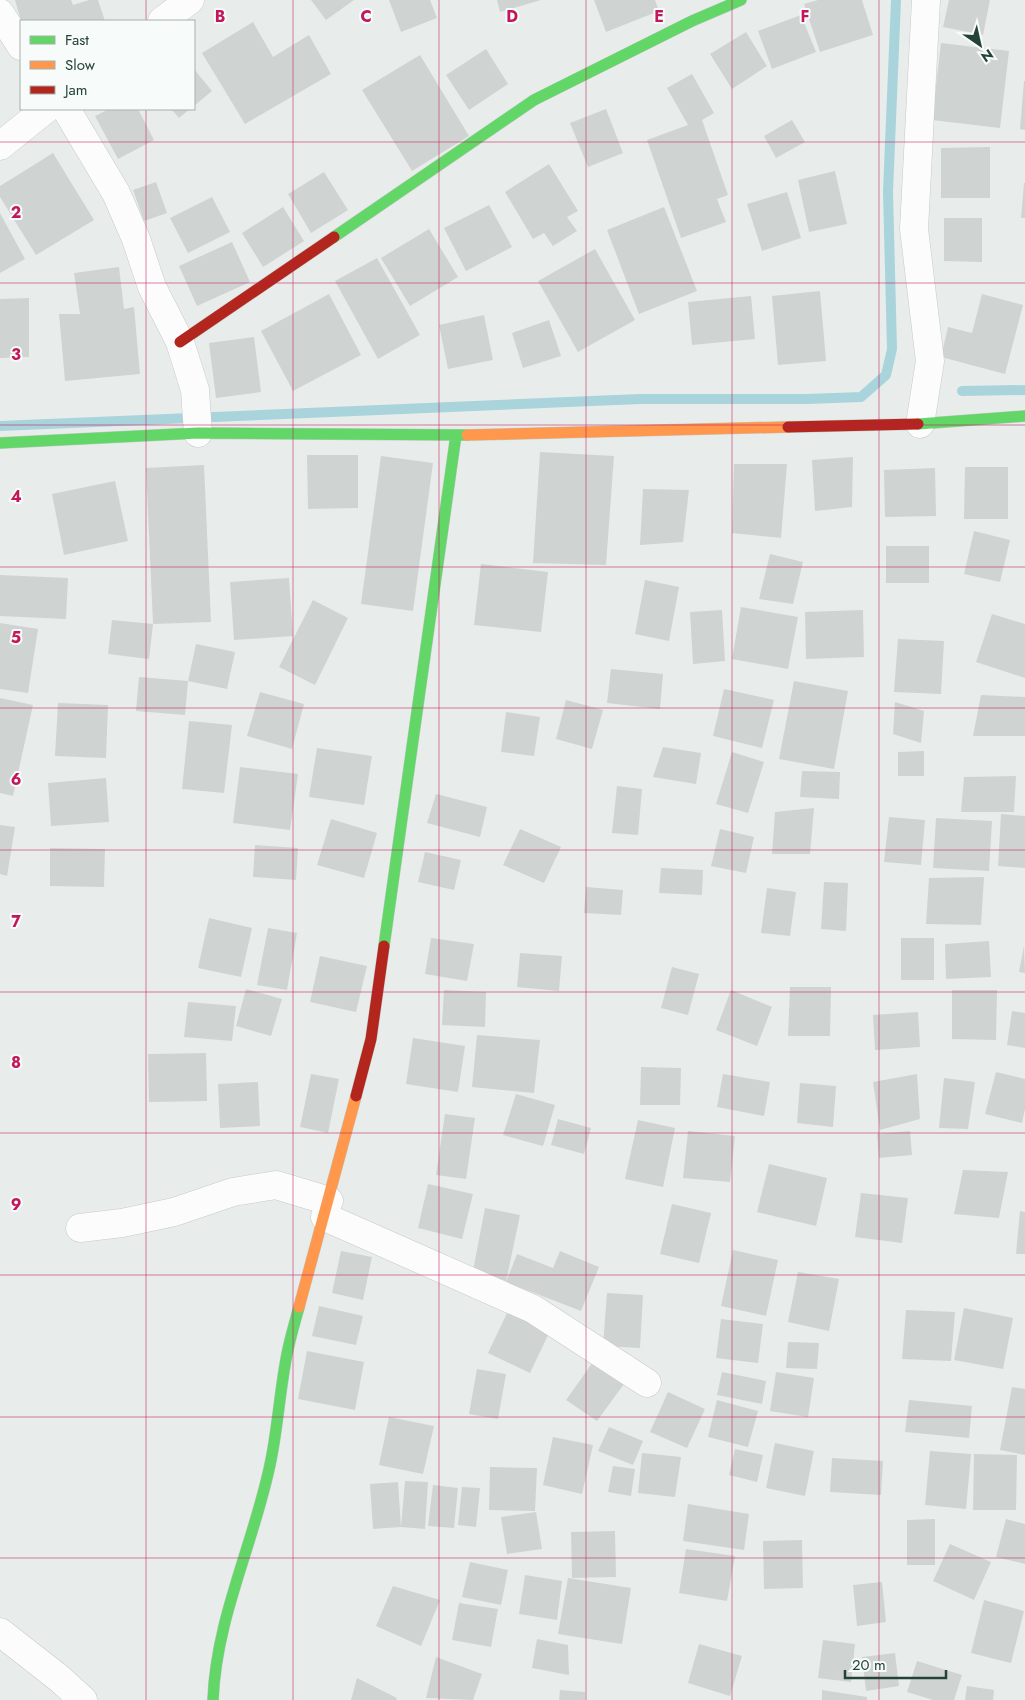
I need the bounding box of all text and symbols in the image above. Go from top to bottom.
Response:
text: B [215,5,225,28]
text: C [360,5,372,28]
text: D [506,5,518,28]
text: E [654,5,664,28]
text: F [801,5,809,28]
legend [20,20,195,110]
north arrow [955,20,1005,70]
text: Fast [65,29,89,51]
text: N [977,44,997,67]
text: Slow [65,54,96,76]
text: Jam [63,79,88,101]
text: 2 [11,201,21,224]
text: 3 [11,343,21,366]
text: 4 [10,485,22,508]
text: 5 [11,626,21,649]
text: 6 [11,768,21,791]
text: 7 [11,910,21,933]
text: 8 [11,1051,21,1074]
text: 9 [11,1193,21,1216]
scale bar [845,1648,946,1680]
text: 20 m [852,1654,886,1676]

